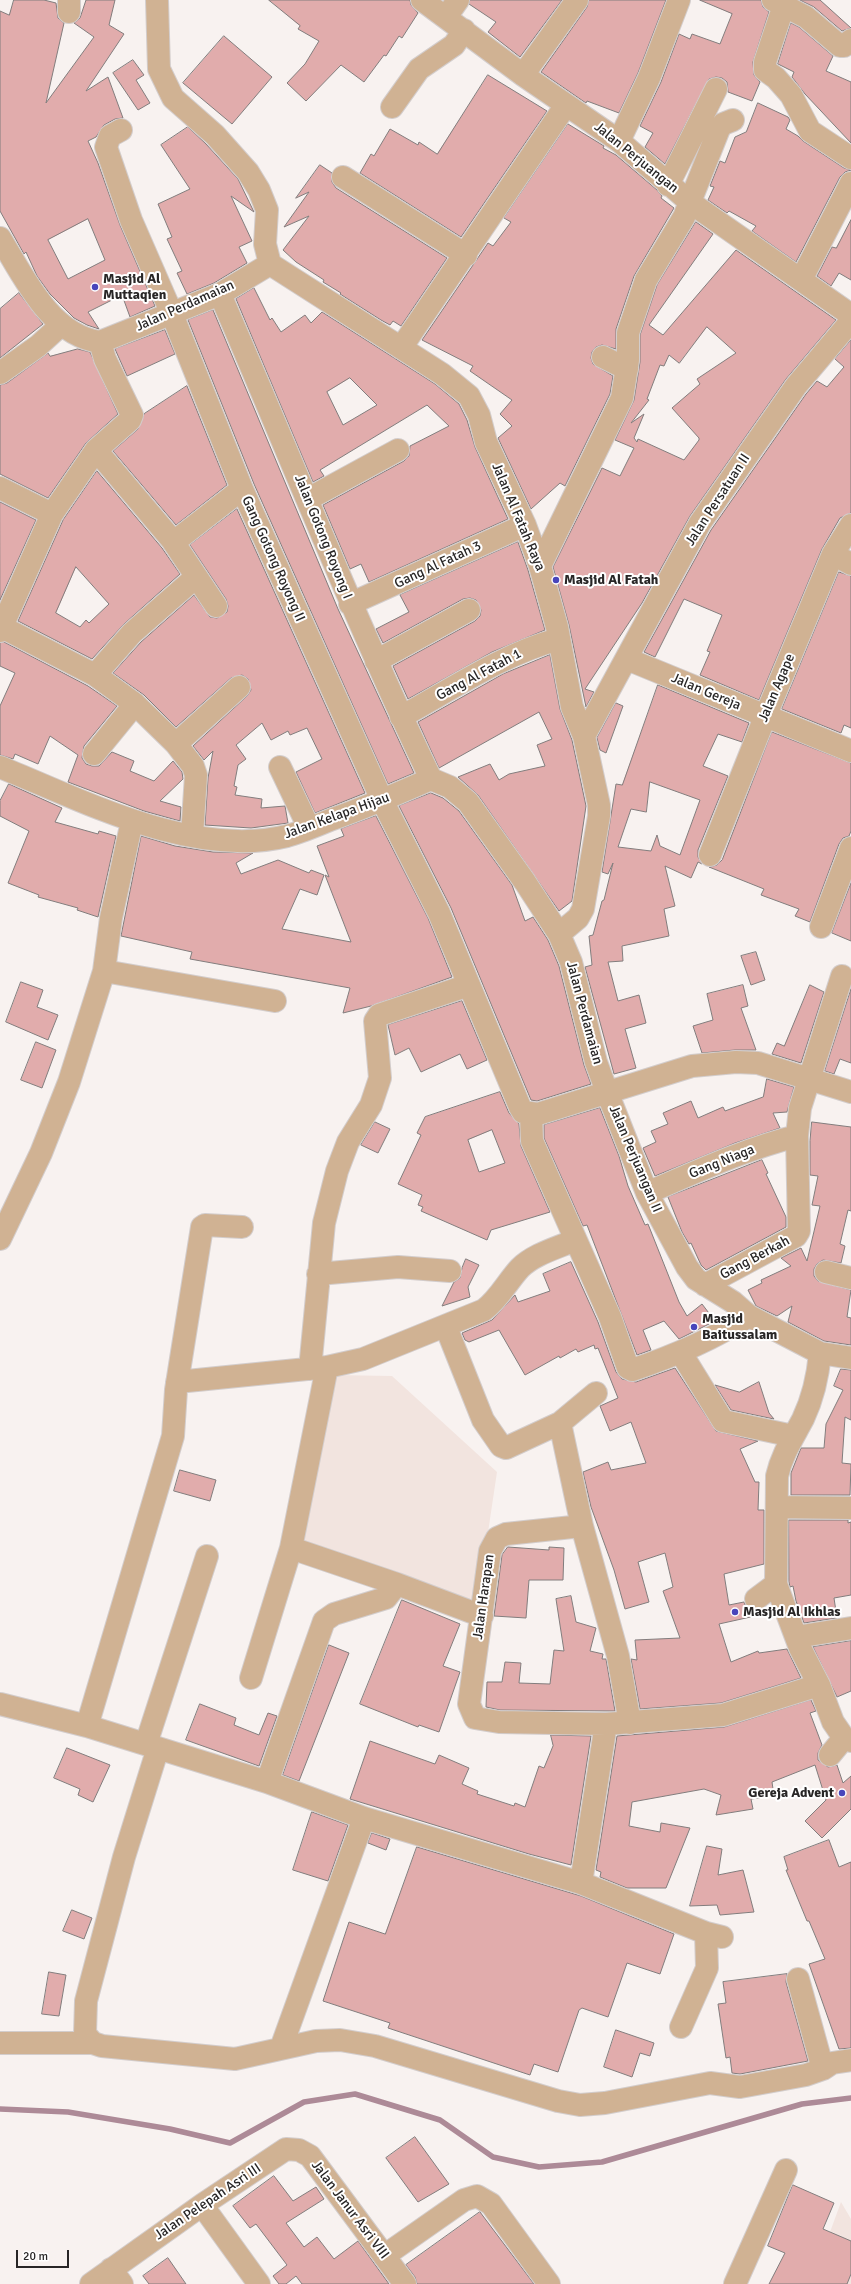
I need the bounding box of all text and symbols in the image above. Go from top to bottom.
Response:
street label: Jalan Perjuangan [591,119,681,197]
place label: Masjid Al Muttaqien [103,271,166,304]
street label: Jalan Perdamaian [133,277,237,335]
marker: Masjid Al Muttaqien [90,282,100,292]
street label: Jalan Persatuan II [682,451,754,549]
street label: Jalan Al Fatah Raya [488,460,548,574]
street label: Jalan Gotong Royong I [290,472,356,602]
street label: Gang Gotong Royong II [238,494,308,624]
street label: Gang Al Fatah 3 [392,538,484,592]
place label: Masjid Al Fatah [564,572,658,588]
marker: Masjid Al Fatah [551,575,561,585]
street label: Gang Al Fatah 1 [434,646,524,704]
street label: Jalan Agape [755,651,799,725]
street label: Jalan Gereja [669,670,743,714]
street label: Jalan Kelapa Hijau [282,789,392,843]
street label: Jalan Perdamaian [562,960,606,1066]
street label: Jalan Perjuangan II [605,1103,665,1215]
street label: Gang Niaga [687,1141,757,1183]
street label: Gang Berkah [717,1233,793,1283]
place label: Masjid Baitussalam [702,1311,777,1344]
marker: Masjid Baitussalam [689,1322,699,1332]
street label: Jalan Harapan [470,1553,498,1641]
place label: Masjid Al Ikhlas [743,1604,841,1620]
marker: Masjid Al Ikhlas [730,1607,740,1617]
place label: Gereja Advent [748,1785,834,1801]
marker: Gereja Advent [837,1788,847,1798]
street label: Jalan Janur Asri VIII [308,2158,392,2262]
street label: Jalan Pelepah Asri III [151,2160,265,2244]
scale bar [18,2242,71,2268]
text: 20 m [23,2249,48,2264]

